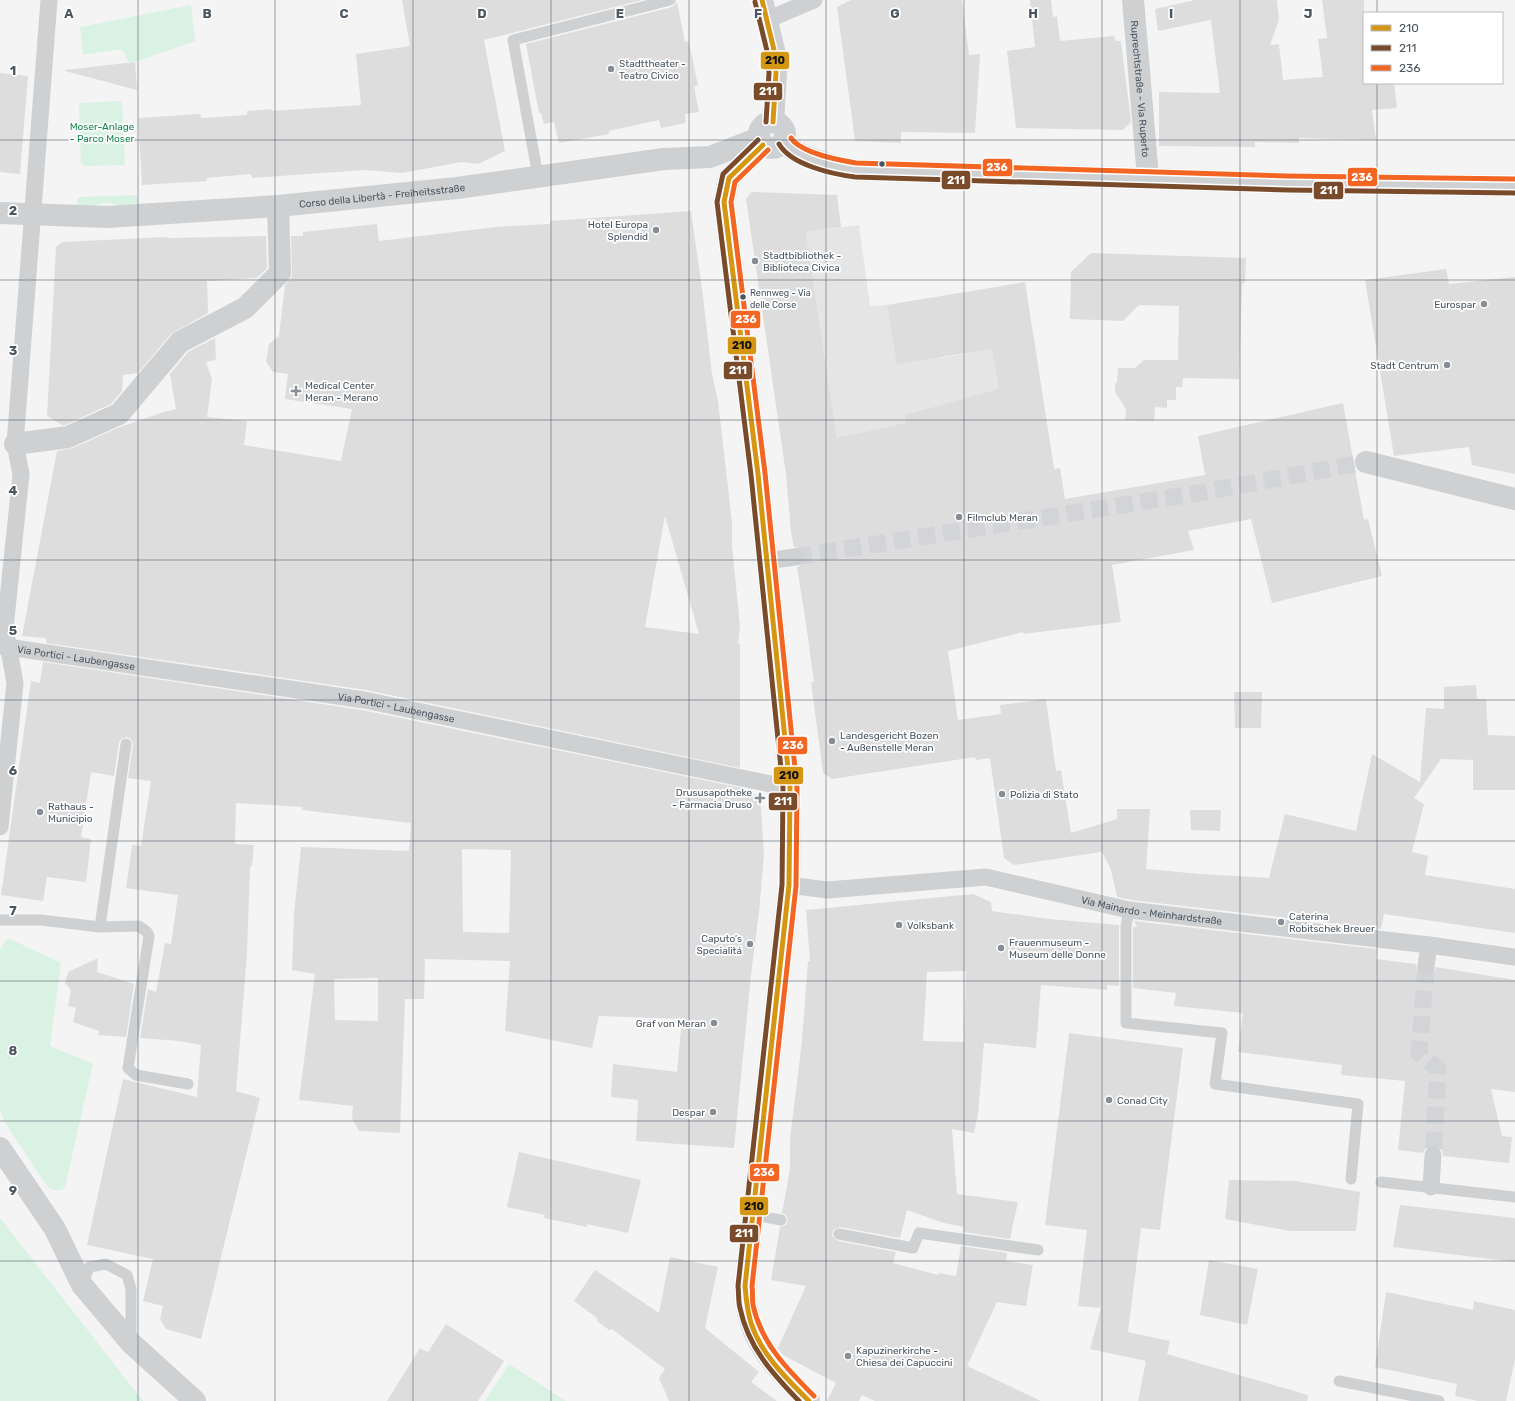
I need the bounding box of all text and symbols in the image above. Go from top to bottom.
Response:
text: A [64,6,74,21]
text: B [202,6,212,21]
text: C [339,6,349,21]
text: D [477,6,487,21]
text: E [616,6,624,21]
text: F [754,6,762,21]
text: G [890,6,900,21]
text: H [1028,6,1038,21]
text: I [1169,6,1173,21]
text: J [1304,6,1312,21]
legend [1363,12,1503,84]
street label: Ruprechtstraße - Via Ruperto [1128,20,1151,158]
text: 210 [1399,21,1419,35]
text: 211 [1399,41,1416,55]
line badge: 210 [760,51,790,70]
text: 210 [765,54,785,67]
place label: Stadttheater - Teatro Civico [619,58,686,82]
text: 236 [1399,61,1421,75]
text: 1 [10,63,16,78]
marker: Stadttheater - Teatro Civico [606,64,616,74]
line badge: 211 [753,82,783,101]
text: 211 [759,85,777,98]
park label: Moser-Anlage - Parco Moser [70,121,135,145]
line badge: 236 [982,158,1013,177]
unlabelled marker [877,159,887,169]
text: 236 [986,161,1008,174]
line badge: 236 [1347,167,1378,187]
line badge: 211 [941,170,971,190]
text: 236 [1351,171,1373,184]
text: 211 [947,174,965,187]
line badge: 211 [1313,181,1344,200]
street label: Corso della Libertà - Freiheitsstraße [298,182,466,211]
text: 211 [1320,184,1338,197]
text: 2 [9,203,17,218]
place label: Hotel Europa Splendid [588,219,648,243]
marker: Hotel Europa Splendid [651,225,661,235]
place label: Stadtbibliothek - Biblioteca Civica [763,250,841,274]
marker: Stadtbibliothek - Biblioteca Civica [750,256,760,266]
place label: Rennweg - Via delle Corse [750,288,811,310]
marker: Rennweg - Via delle Corse [738,292,748,302]
place label: Eurospar [1434,299,1476,311]
marker: Eurospar [1479,299,1489,309]
line badge: 236 [730,310,761,329]
text: 236 [735,313,757,326]
line badge: 210 [727,336,757,355]
text: 210 [732,339,752,352]
text: 3 [9,343,18,358]
place label: Stadt Centrum [1370,360,1439,372]
marker: Stadt Centrum [1442,360,1452,370]
line badge: 211 [723,361,753,380]
text: 211 [729,364,747,377]
place label: Medical Center Meran - Merano [305,380,378,404]
marker: Medical Center Meran - Merano [290,385,302,397]
text: 4 [9,483,18,498]
marker: Filmclub Meran [954,512,964,522]
place label: Filmclub Meran [967,512,1038,524]
text: 5 [9,623,17,638]
street label: Via Portici - Laubengasse [16,644,136,673]
street label: Via Portici - Laubengasse [337,691,456,726]
place label: Landesgericht Bozen - Außenstelle Meran [840,730,939,754]
line badge: 236 [777,736,808,755]
marker: Landesgericht Bozen - Außenstelle Meran [827,736,837,746]
text: 236 [782,739,804,752]
text: 6 [9,763,18,778]
line badge: 210 [773,766,804,785]
text: 210 [779,769,799,782]
place label: Drususapotheke - Farmacia Druso [672,787,752,811]
marker: Polizia di Stato [997,789,1007,799]
place label: Polizia di Stato [1010,789,1079,801]
line badge: 211 [768,792,798,811]
marker: Drususapotheke - Farmacia Druso [755,793,765,803]
text: 211 [774,795,792,808]
place label: Rathaus - Municipio [48,801,94,825]
marker: Rathaus - Municipio [35,807,45,817]
street label: Via Mainardo - Meinhardstraße [1080,894,1223,928]
text: 7 [9,903,17,918]
place label: Caterina Robitschek Breuer [1289,911,1375,935]
marker: Caterina Robitschek Breuer [1276,917,1286,927]
marker: Volksbank [894,920,904,930]
place label: Volksbank [907,920,955,932]
place label: Caputo‘s Specialitá [696,933,742,957]
place label: Frauenmuseum - Museum delle Donne [1009,937,1106,961]
marker: Caputo‘s Specialitá [745,939,755,949]
marker: Frauenmuseum - Museum delle Donne [996,943,1006,953]
place label: Graf von Meran [636,1018,706,1030]
marker: Graf von Meran [709,1018,719,1028]
text: 8 [9,1043,18,1058]
marker: Conad City [1104,1095,1114,1105]
place label: Conad City [1117,1095,1168,1107]
place label: Despar [672,1107,705,1119]
marker: Despar [708,1107,718,1117]
line badge: 236 [749,1163,780,1182]
text: 236 [753,1166,775,1179]
text: 9 [9,1183,17,1198]
line badge: 210 [739,1196,769,1216]
text: 210 [744,1200,764,1213]
line badge: 211 [729,1224,759,1243]
text: 211 [735,1227,753,1240]
place label: Kapuzinerkirche - Chiesa dei Capuccini [856,1345,952,1369]
marker: Kapuzinerkirche - Chiesa dei Capuccini [843,1351,853,1361]

